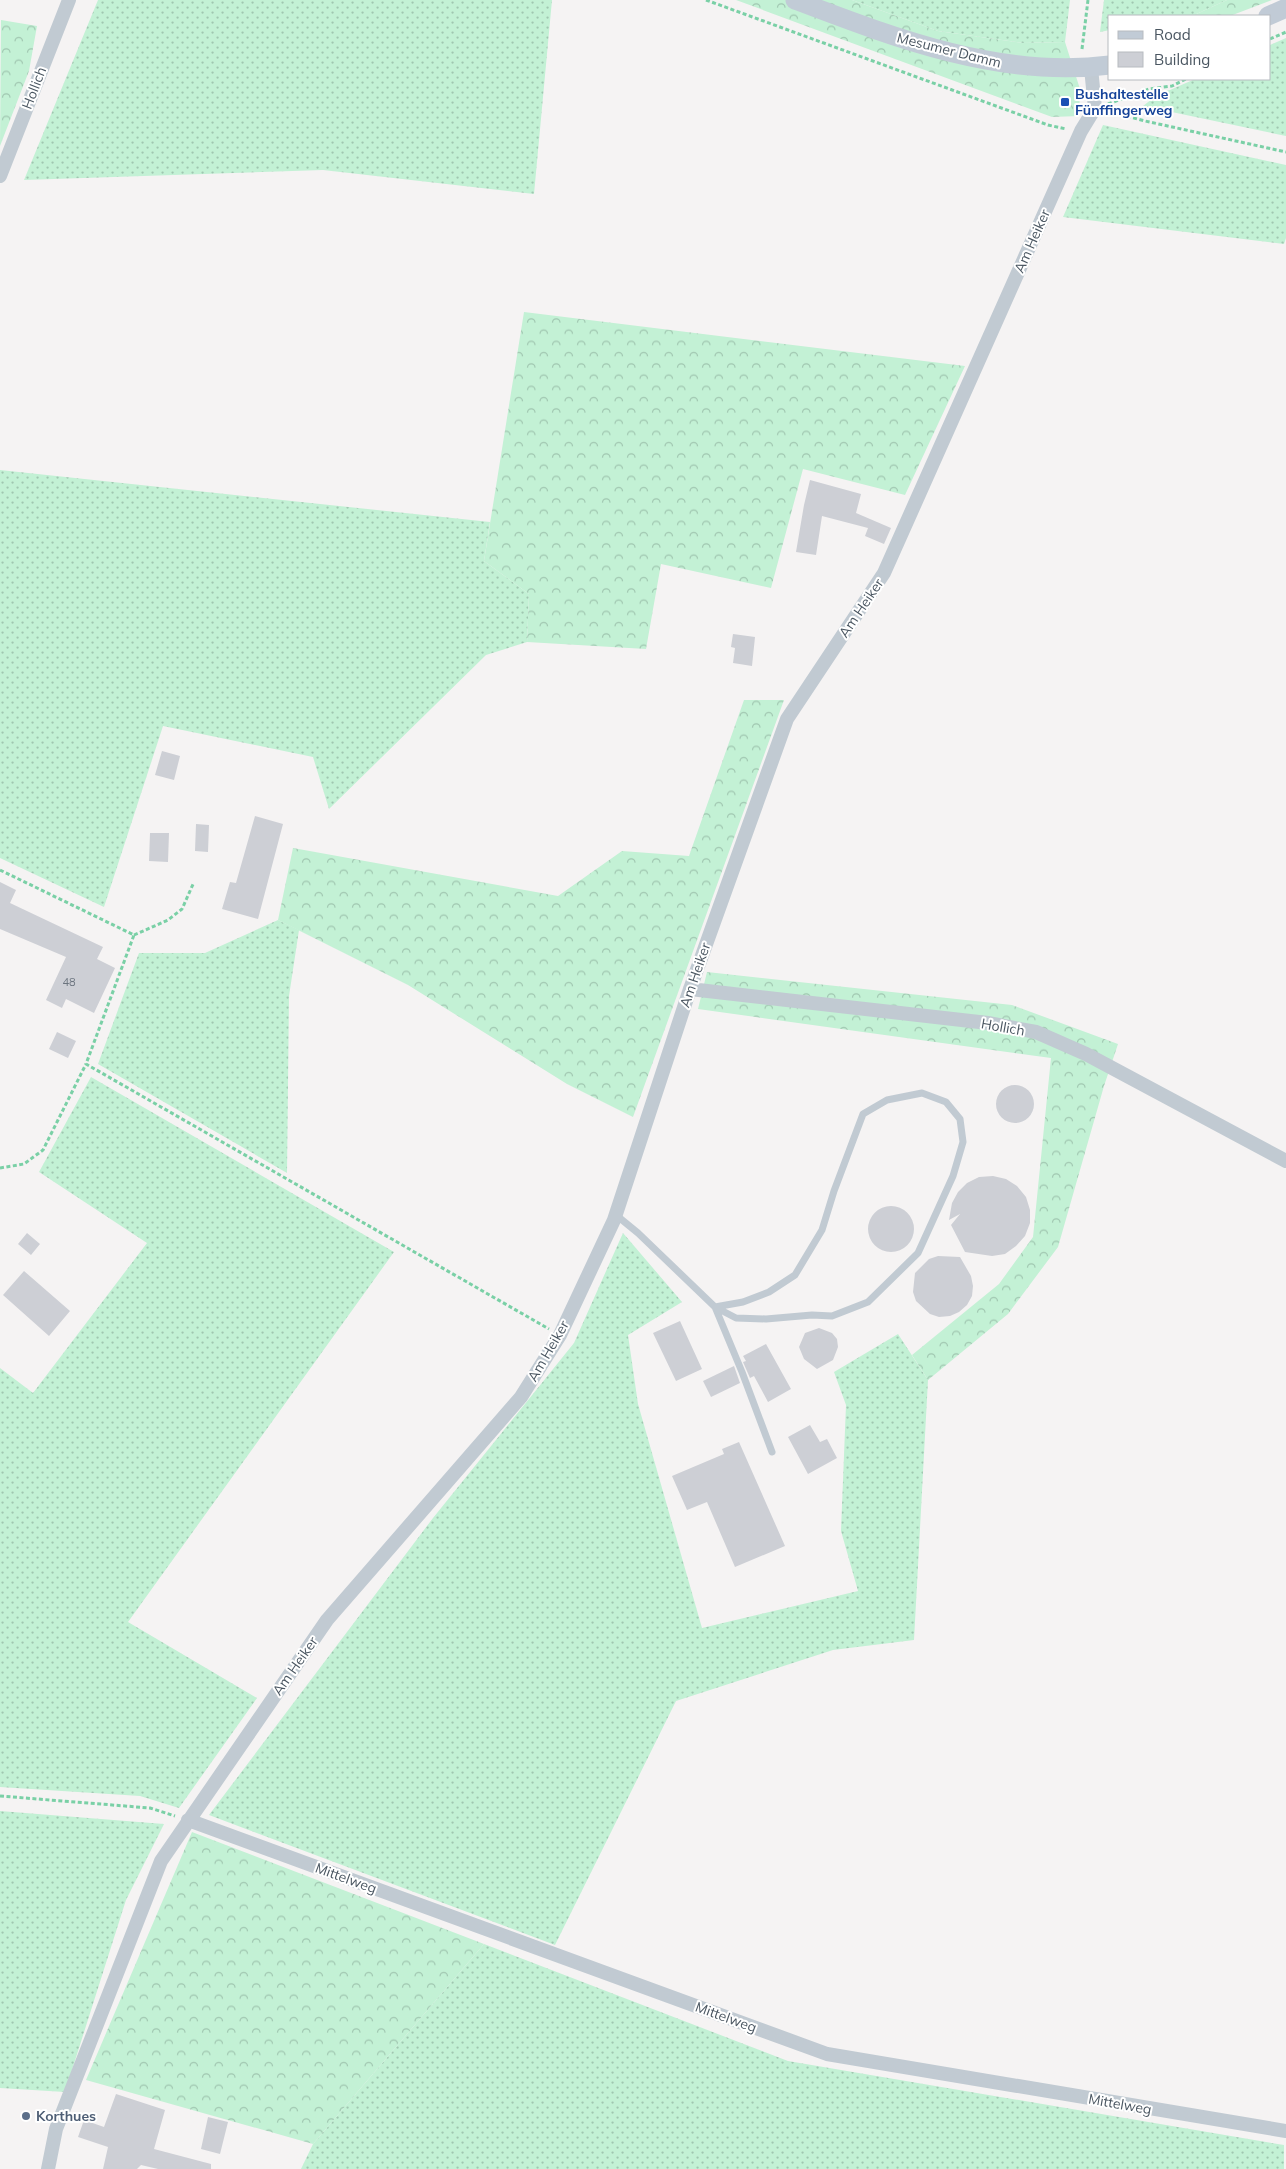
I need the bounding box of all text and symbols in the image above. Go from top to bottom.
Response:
legend [1108,15,1271,80]
text: Road [1154,25,1191,44]
street label: Mesumer Damm [895,28,1003,72]
text: Building [1154,50,1210,69]
street label: Hollich [18,64,50,112]
place label: Bushaltestelle Fünffingerweg [1075,85,1173,119]
marker: Bushaltestelle Fünffingerweg [1059,96,1071,108]
street label: Am Heiker [1010,206,1054,276]
street label: Am Heiker [835,574,888,641]
street label: Am Heiker [675,939,715,1010]
house number: 48 [62,975,76,989]
street label: Hollich [980,1014,1026,1040]
street label: Am Heiker [523,1316,573,1385]
street label: Am Heiker [268,1632,322,1699]
street label: Mittelweg [313,1859,379,1897]
street label: Mittelweg [693,1998,759,2036]
street label: Mittelweg [1087,2090,1153,2118]
place label: Korthues [36,2107,96,2125]
marker: Korthues [20,2110,32,2122]

